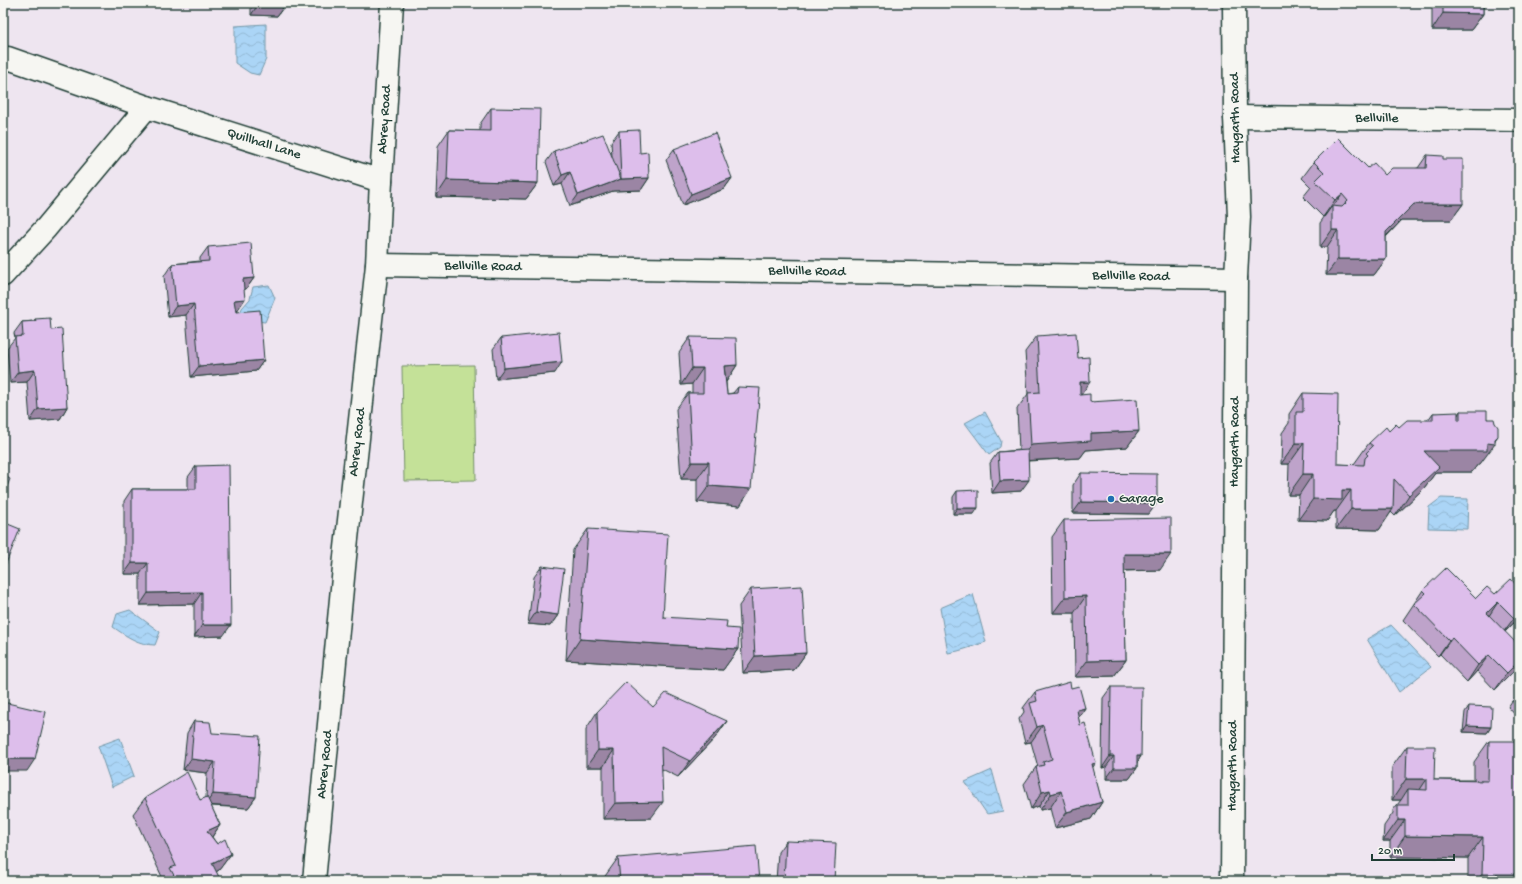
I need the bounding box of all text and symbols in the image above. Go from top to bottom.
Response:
street label: Haygarth Road [1227,71,1245,163]
street label: Abrey Road [374,83,396,154]
street label: Bellville [1354,110,1399,127]
street label: Quillhall Lane [225,124,304,164]
street label: Bellville Road [443,258,524,276]
street label: Bellville Road [767,262,847,281]
street label: Bellville Road [1091,267,1171,286]
street label: Haygarth Road [1226,395,1244,487]
street label: Abrey Road [345,405,370,477]
place label: Garage [1119,491,1164,508]
marker: Garage [1106,494,1116,504]
street label: Haygarth Road [1224,719,1242,811]
street label: Abrey Road [313,728,337,800]
scale bar [1372,836,1454,862]
text: 20 m [1378,845,1403,859]

